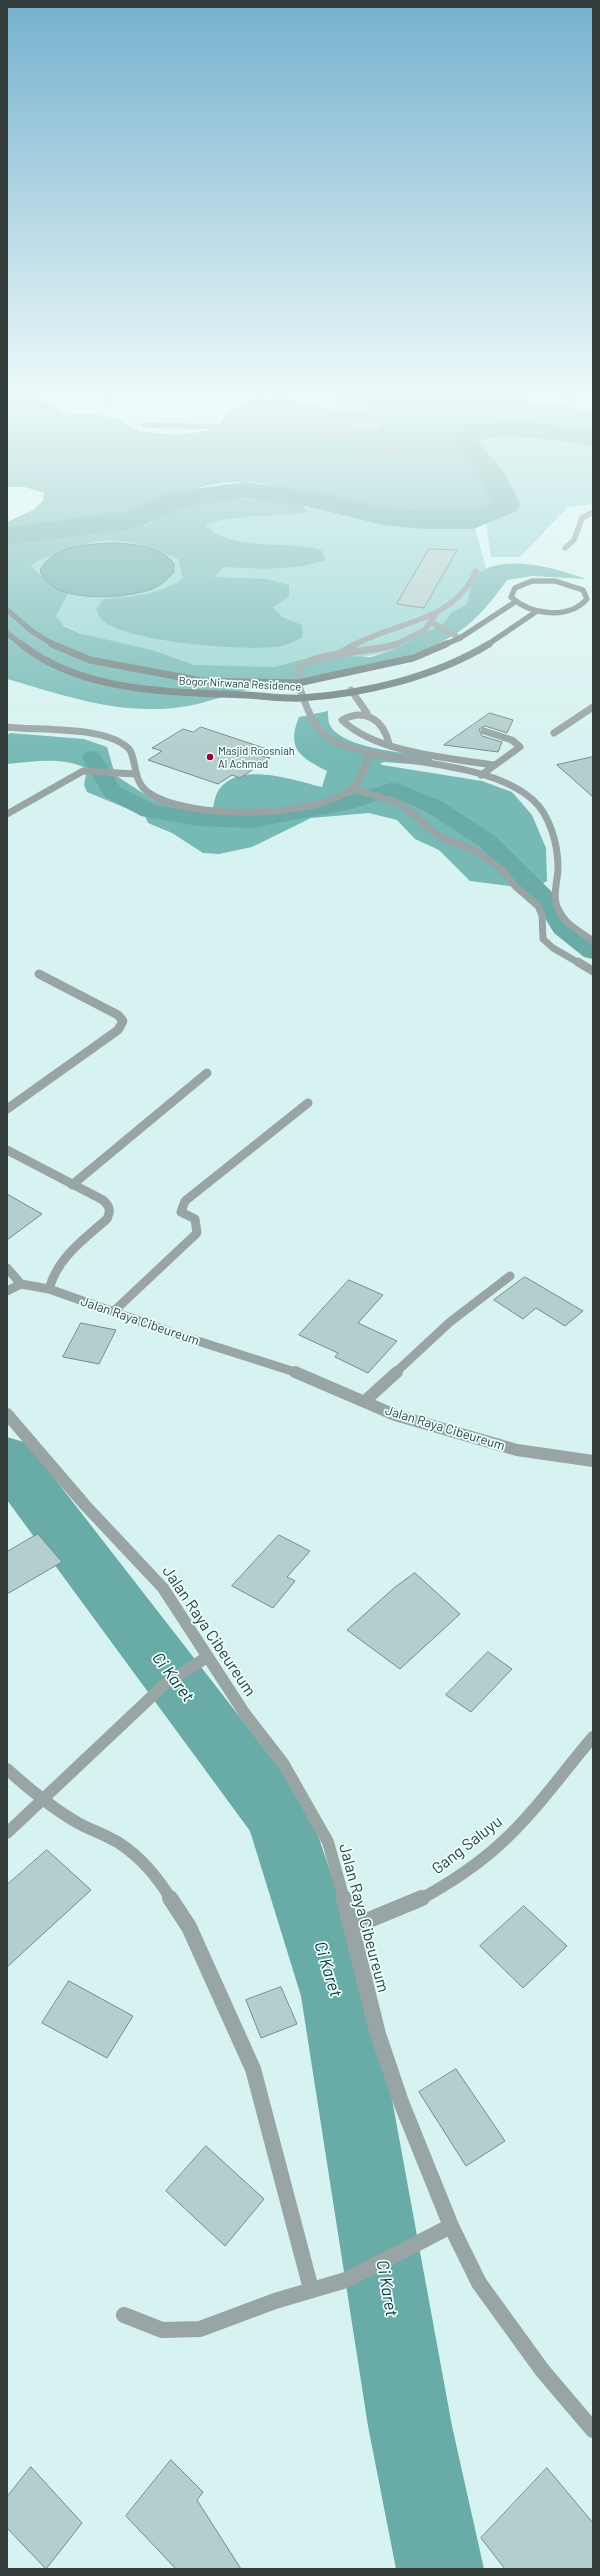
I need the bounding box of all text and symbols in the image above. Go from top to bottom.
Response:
street label: Bogor Nirwana Residence [178,674,302,694]
place label: Masjid Roosniah Al Achmad [218,744,295,770]
marker: Masjid Roosniah Al Achmad [205,752,215,762]
street label: Jalan Raya Cibeureum [79,1293,201,1349]
street label: Jalan Raya Cibeureum [383,1402,507,1454]
street label: Jalan Raya Cibeureum [158,1562,260,1700]
water label: Ci Karet [148,1648,198,1706]
street label: Gang Saluyu [428,1812,506,1878]
street label: Jalan Raya Cibeureum [335,1842,393,1994]
water label: Ci Karet [310,1939,346,1999]
water label: Ci Karet [372,2258,402,2318]

